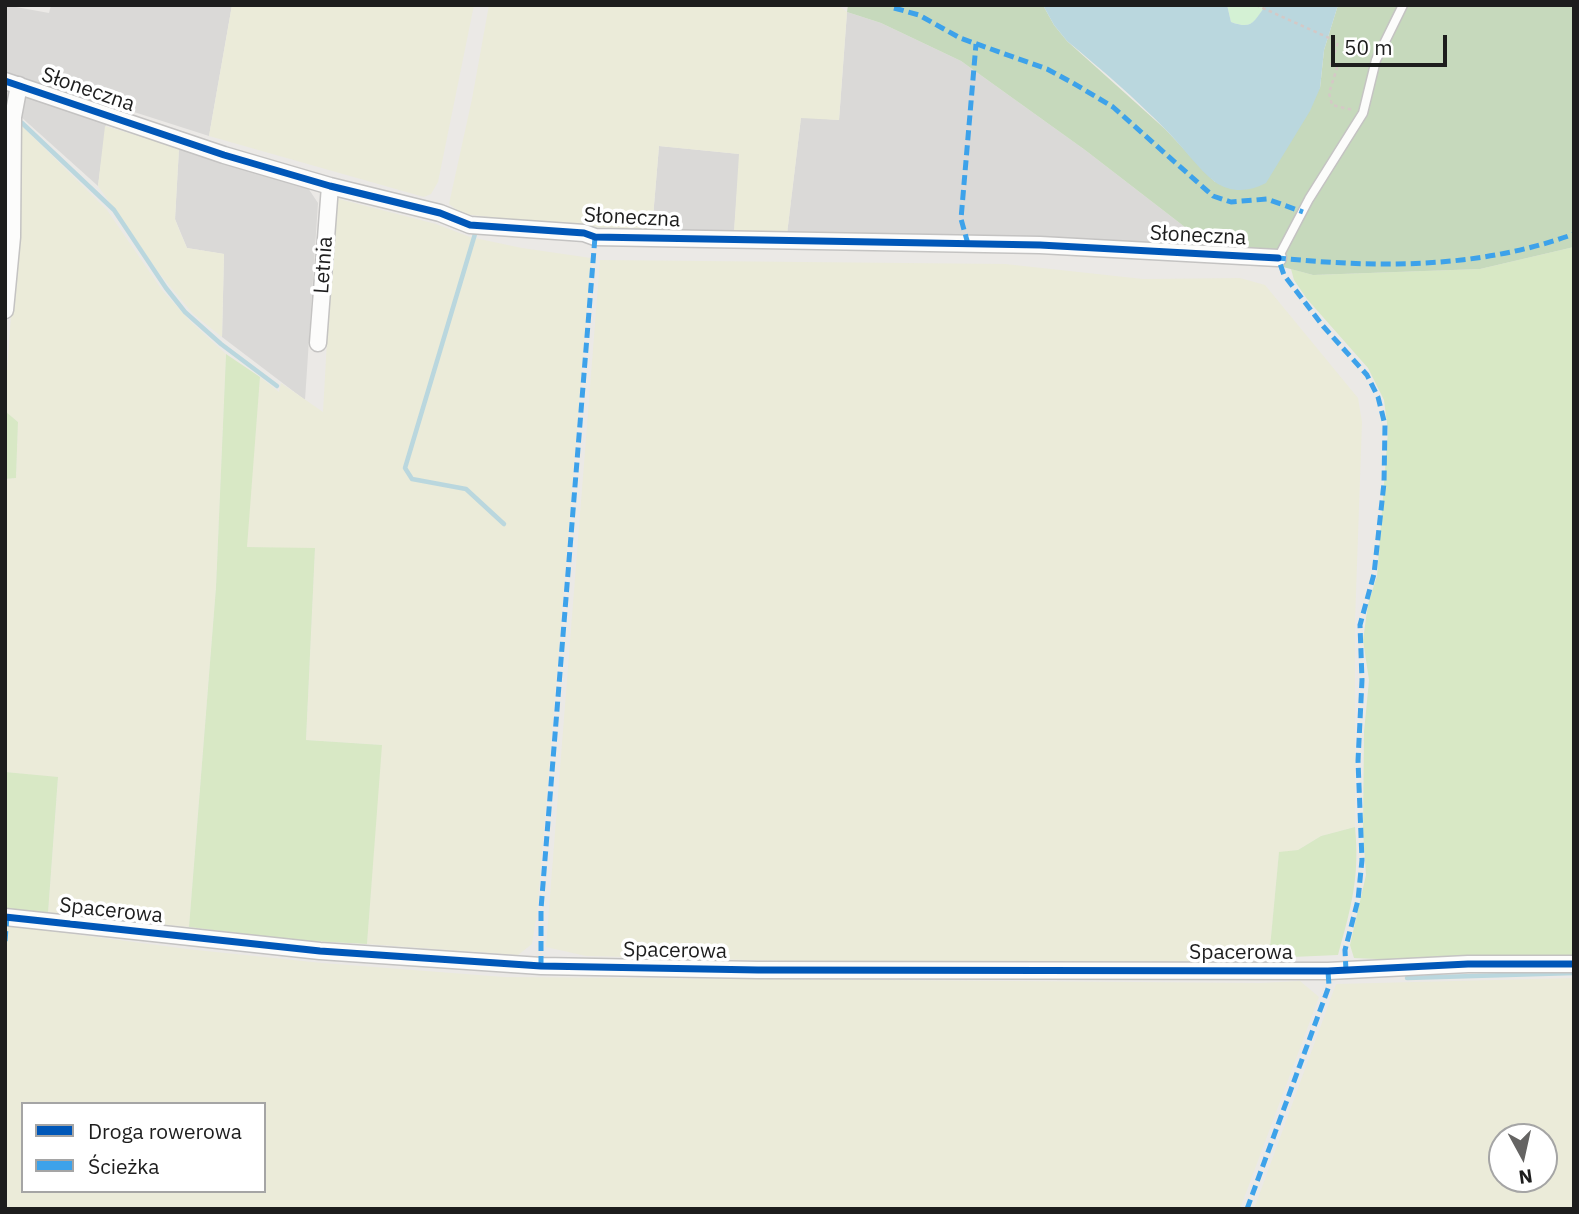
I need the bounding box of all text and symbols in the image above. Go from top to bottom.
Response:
scale bar [1334,21,1450,65]
text: 50 m [1344,33,1393,61]
street label: Słoneczna [38,62,138,118]
street label: Słoneczna [583,203,681,233]
street label: Słoneczna [1149,221,1247,251]
street label: Letnia [309,235,339,295]
street label: Spacerowa [58,893,164,929]
street label: Spacerowa [623,937,727,965]
street label: Spacerowa [1189,940,1293,966]
legend [21,1102,266,1193]
text: Droga rowerowa [88,1117,242,1145]
north arrow [1488,1123,1558,1193]
text: Ścieżka [88,1152,159,1180]
text: N [1517,1164,1534,1190]

